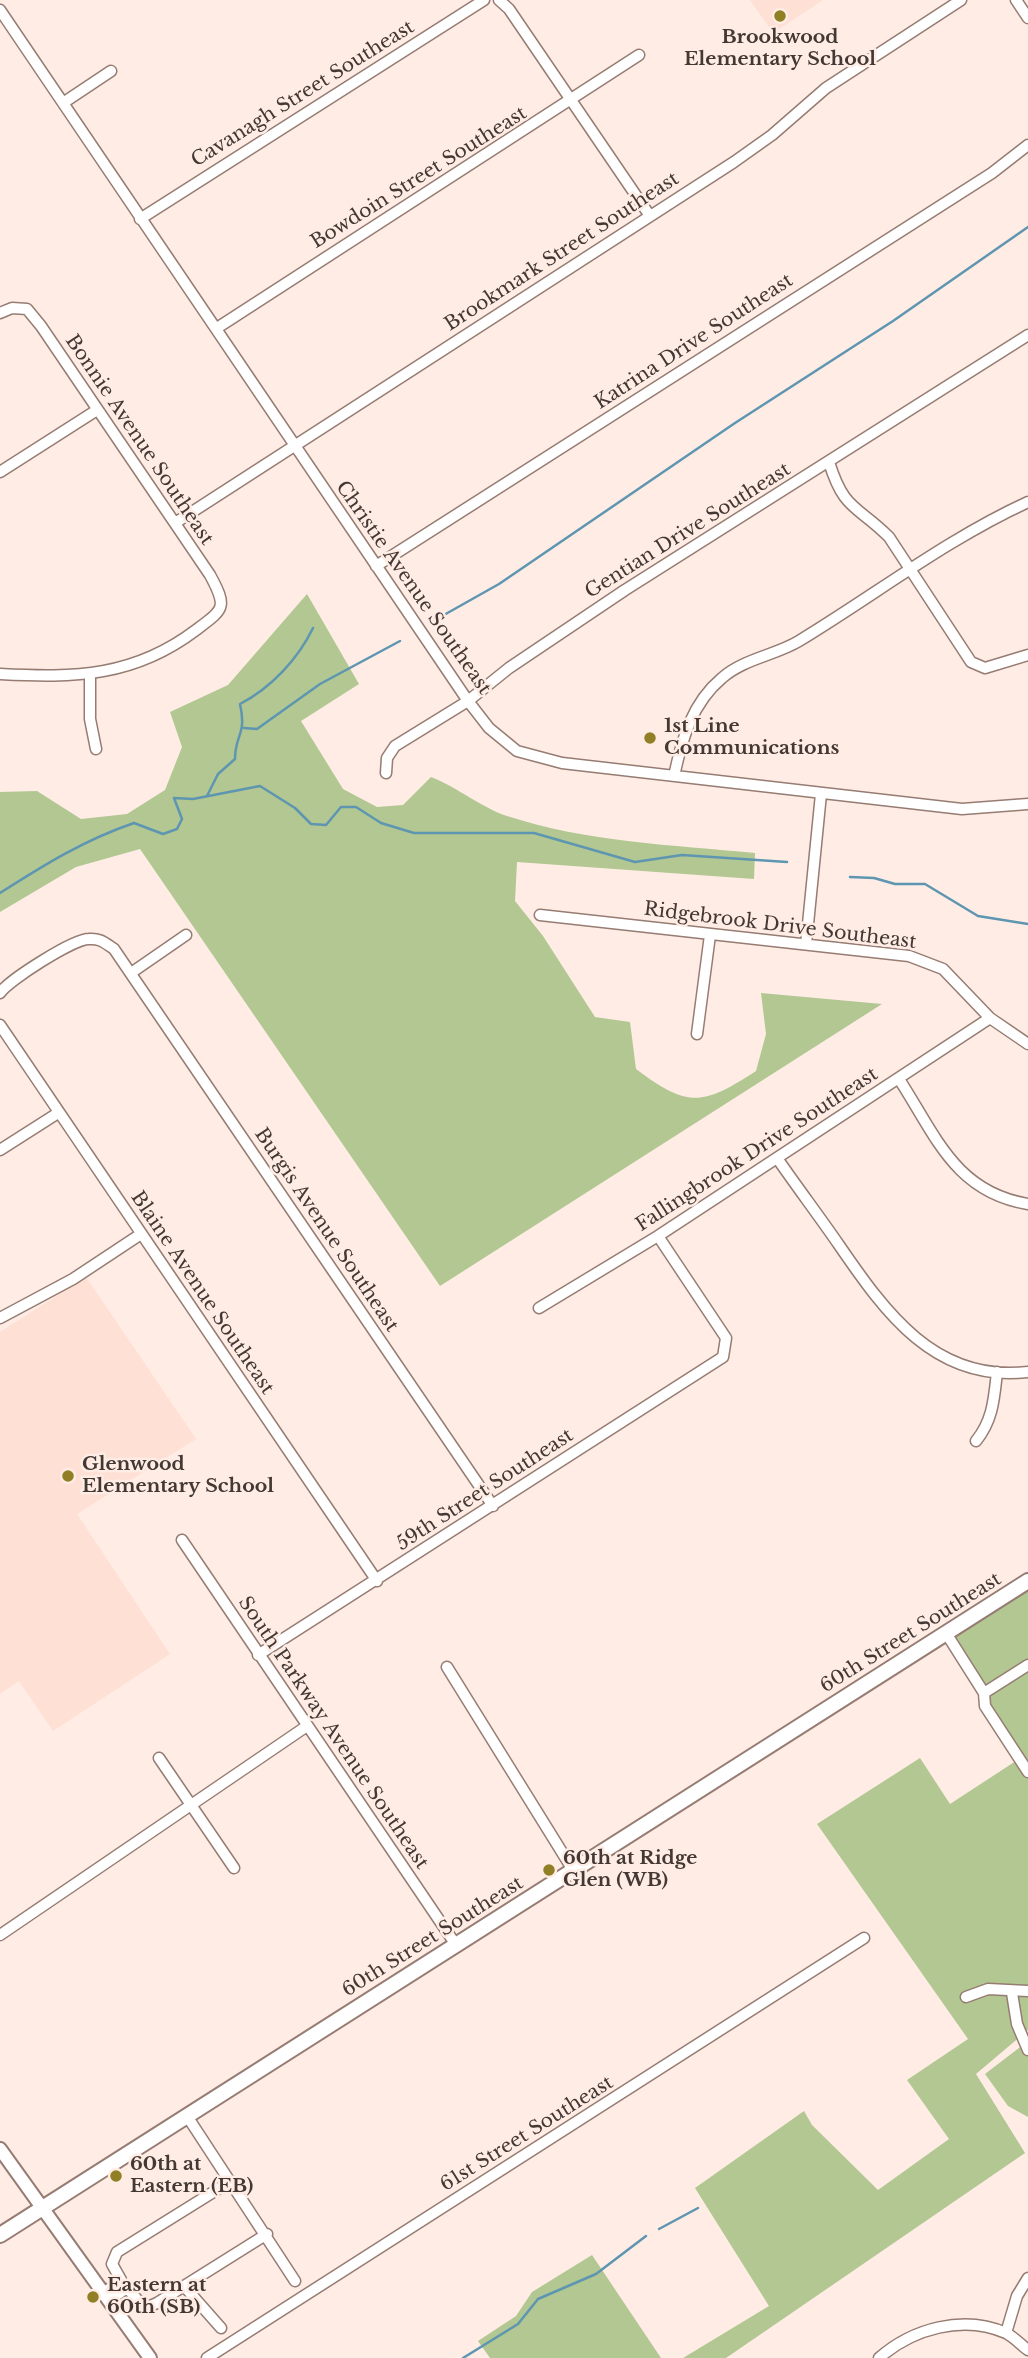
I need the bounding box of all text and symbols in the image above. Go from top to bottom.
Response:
marker: Brookwood Elementary School [772,8,788,24]
street label: Cavanagh Street Southeast [187,16,419,172]
place label: Brookwood Elementary School [684,27,876,71]
street label: Bowdoin Street Southeast [307,102,531,254]
street label: Brookmark Street Southeast [441,168,683,336]
street label: Katrina Drive Southeast [591,269,797,415]
street label: Bonnie Avenue Southeast [60,331,218,549]
street label: Gentian Drive Southeast [581,458,795,604]
street label: Christie Avenue Southeast [330,477,496,699]
place label: 1st Line Communications [664,716,839,760]
marker: 1st Line Communications [642,730,658,746]
street label: Ridgebrook Drive Southeast [642,898,918,954]
street label: Fallingbrook Drive Southeast [632,1063,882,1237]
street label: Burgis Avenue Southeast [249,1124,403,1336]
street label: Blaine Avenue Southeast [125,1187,279,1399]
street label: 59th Street Southeast [392,1424,578,1556]
place label: Glenwood Elementary School [82,1454,274,1498]
marker: Glenwood Elementary School [60,1468,76,1484]
street label: 60th Street Southeast [816,1568,1006,1698]
street label: South Parkway Avenue Southeast [233,1592,433,1874]
place label: 60th at Ridge Glen (WB) [563,1848,697,1892]
marker: 60th at Ridge Glen (WB) [541,1862,557,1878]
street label: 60th Street Southeast [338,1872,528,2002]
street label: 61st Street Southeast [436,2071,618,2197]
place label: 60th at Eastern (EB) [130,2154,253,2198]
marker: 60th at Eastern (EB) [108,2168,124,2184]
place label: Eastern at 60th (SB) [107,2275,206,2319]
marker: Eastern at 60th (SB) [85,2289,101,2305]

